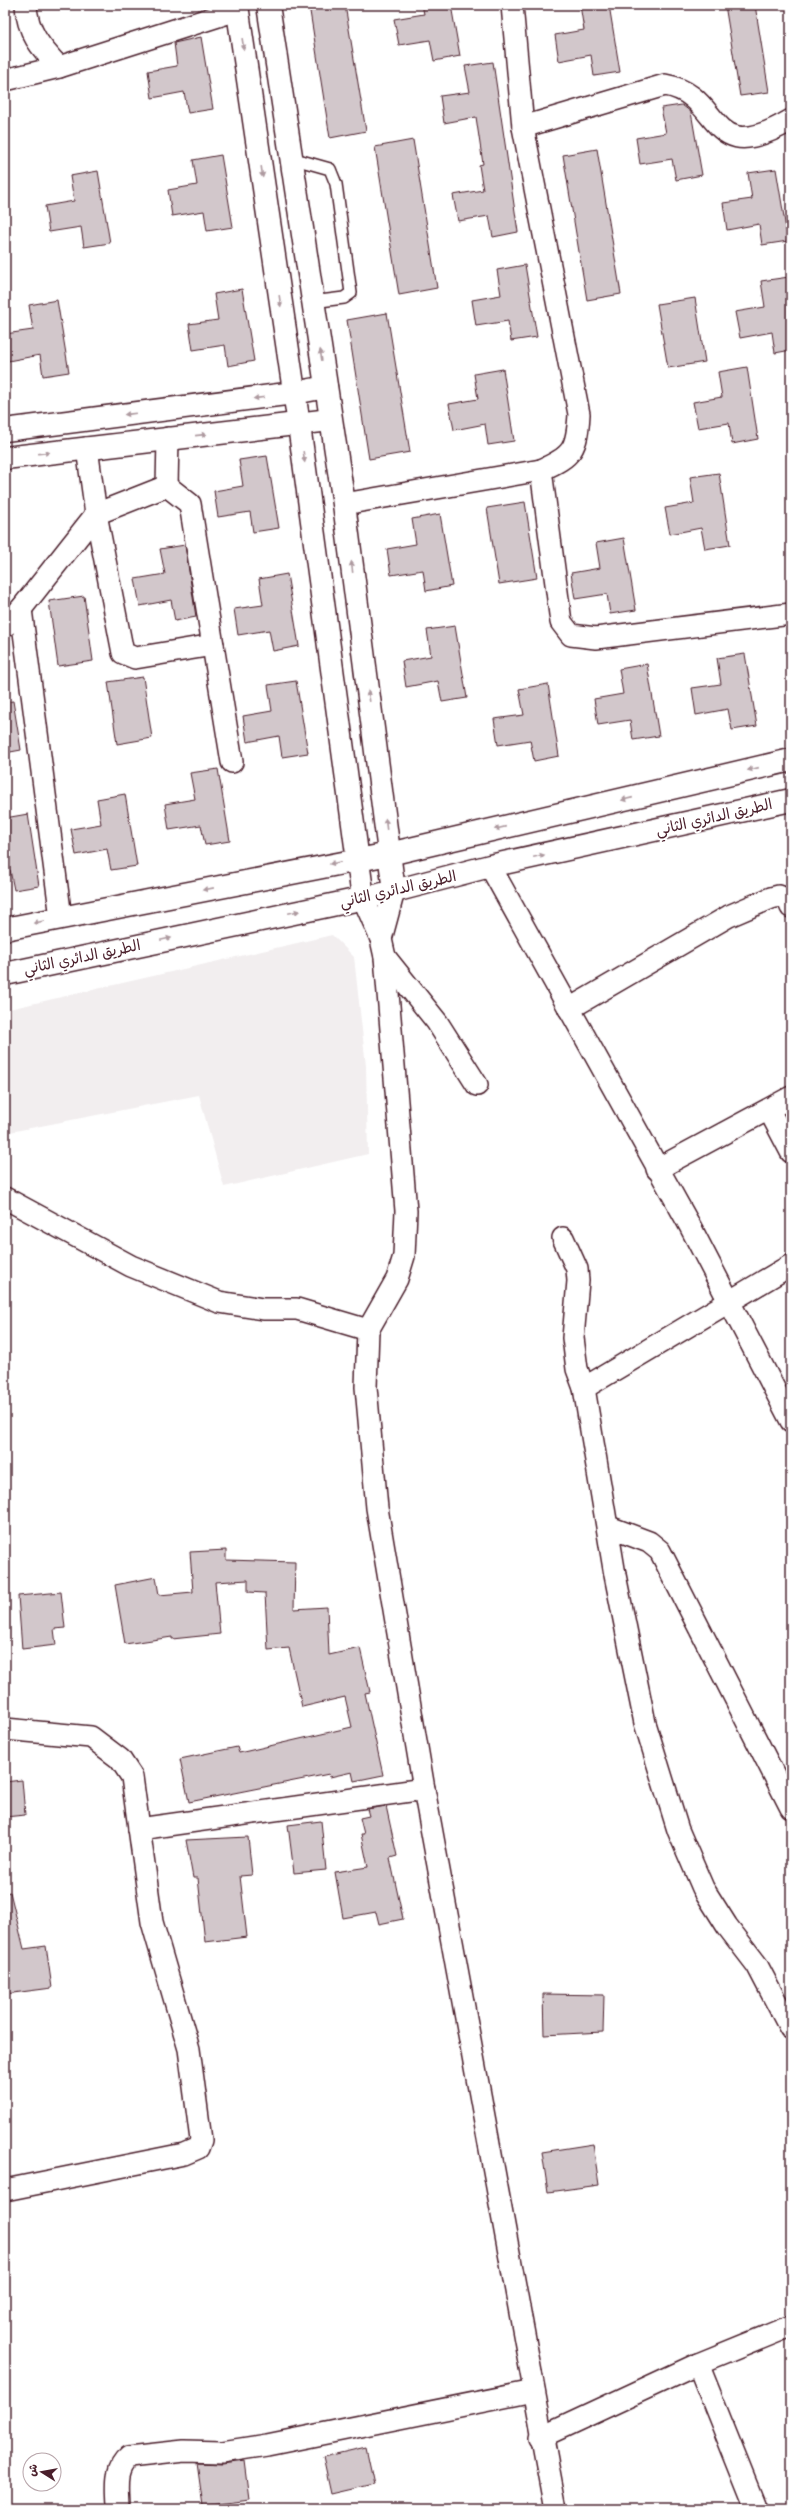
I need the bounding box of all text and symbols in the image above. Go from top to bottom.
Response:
one-way arrow [240,37,246,50]
one-way arrow [259,166,265,178]
one-way arrow [277,295,283,307]
one-way arrow [317,349,323,361]
one-way arrow [253,395,265,401]
one-way arrow [124,411,137,417]
one-way arrow [195,431,207,438]
one-way arrow [38,450,50,456]
one-way arrow [301,451,307,463]
one-way arrow [349,561,355,573]
one-way arrow [366,690,372,702]
one-way arrow [747,766,759,772]
street label: الطريق الدائري الثاني [654,795,775,843]
one-way arrow [620,796,633,802]
one-way arrow [383,818,389,831]
one-way arrow [494,826,506,832]
one-way arrow [533,852,546,858]
one-way arrow [329,860,341,866]
street label: الطريق الدائري الثاني [338,867,459,915]
one-way arrow [202,886,214,892]
one-way arrow [287,909,300,915]
one-way arrow [33,920,45,926]
street label: الطريق الدائري الثاني [22,936,143,982]
one-way arrow [160,936,173,942]
north arrow [22,2452,62,2492]
text: ش [25,2463,41,2478]

